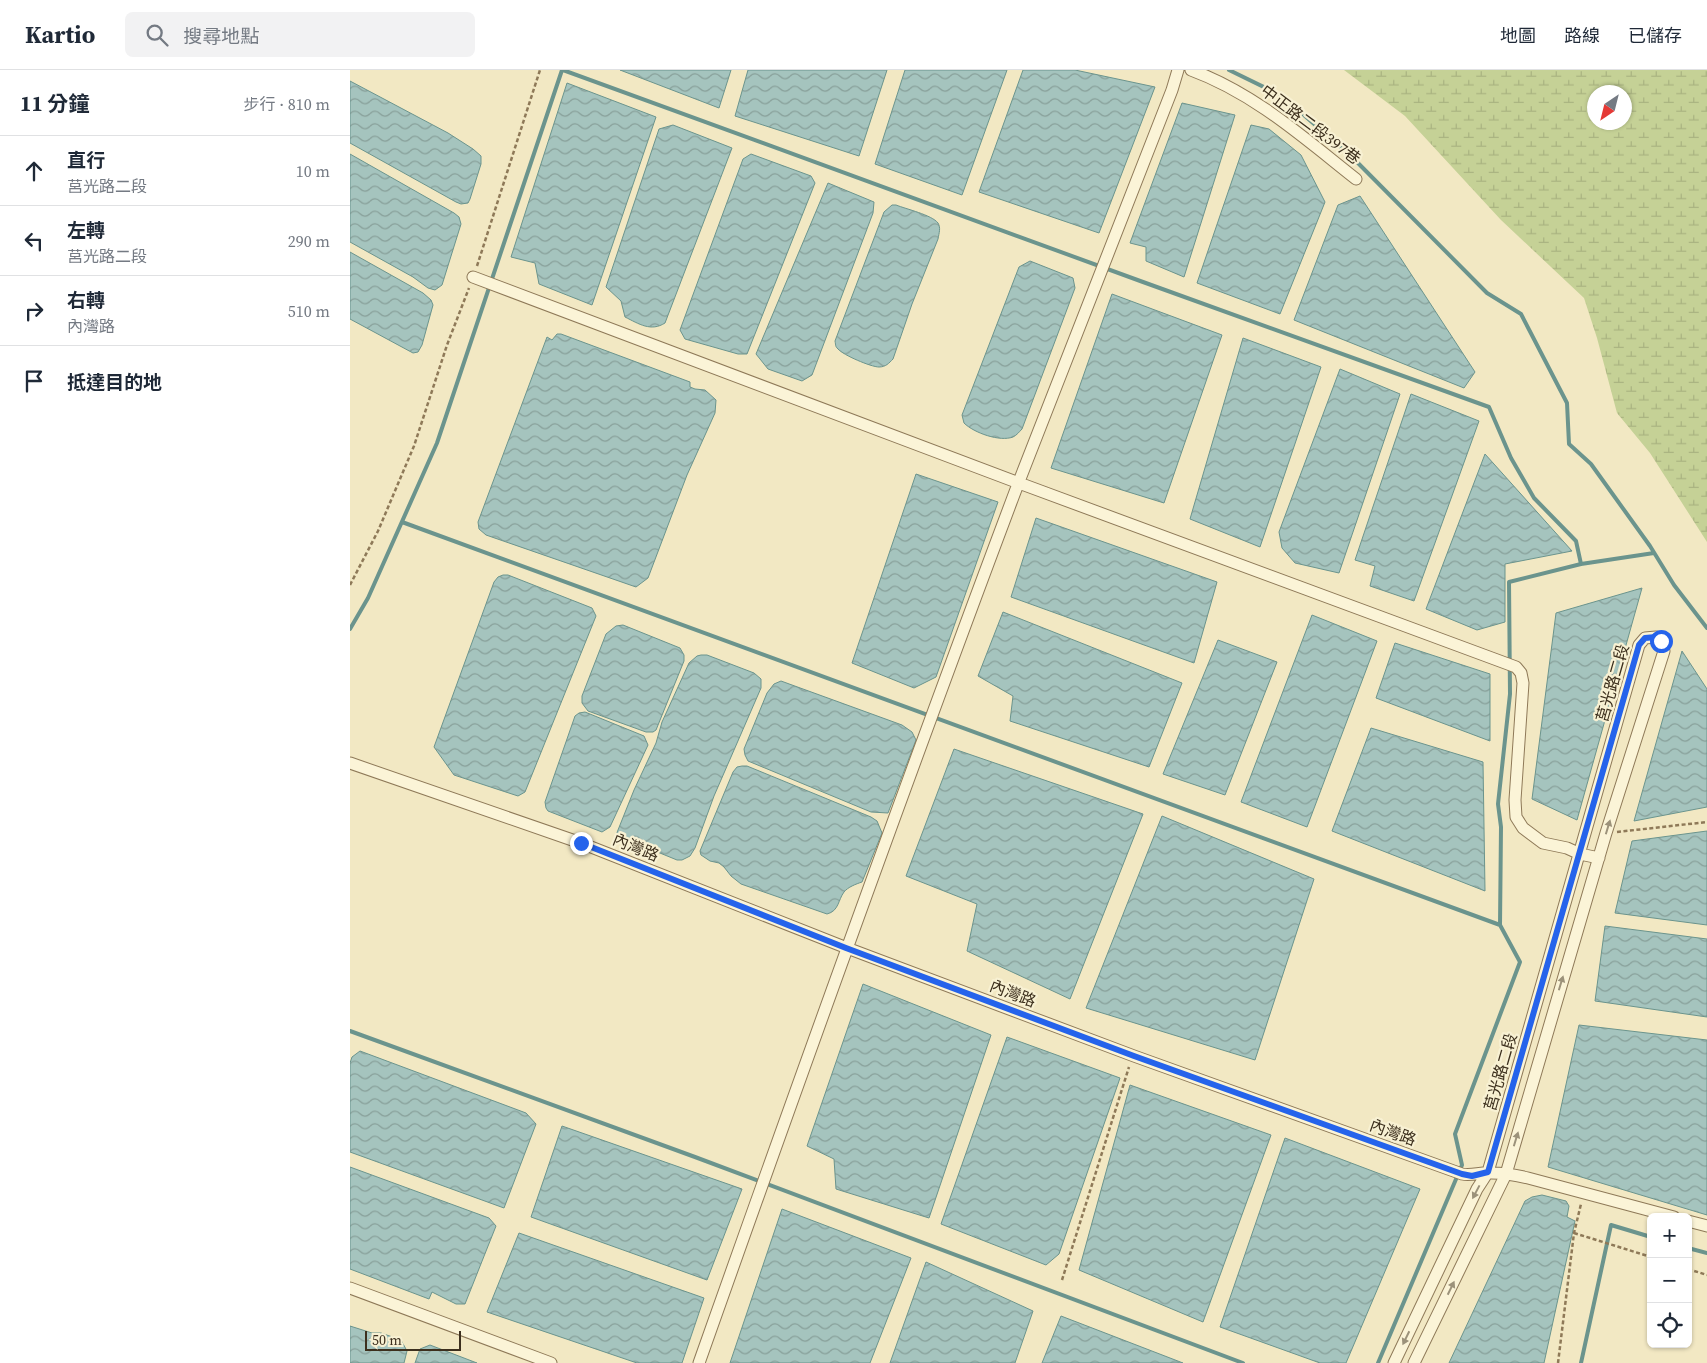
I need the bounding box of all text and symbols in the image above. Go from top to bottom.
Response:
search box [125,12,475,57]
text: Kartio [25,18,95,51]
icon: search [143,21,171,49]
text: 搜尋地點 [183,23,259,49]
text: 地圖 [1500,23,1536,48]
text: 路線 [1564,23,1600,48]
text: 已儲存 [1628,23,1682,48]
street label: 中正路二段397巷 [1256,79,1366,169]
north arrow [1587,85,1632,130]
text: 11 分鐘 [20,89,89,118]
text: 步行 · 810 m [244,93,330,115]
text: 直行 [67,147,105,173]
icon: ahead [20,157,48,185]
text: 10 m [296,160,330,182]
text: 莒光路二段 [67,175,147,197]
text: 左轉 [67,217,105,243]
icon: left [20,227,48,255]
text: 290 m [288,230,330,252]
text: 莒光路二段 [67,245,147,267]
text: 右轉 [67,287,105,313]
icon: right [20,297,48,325]
text: 510 m [288,300,330,322]
text: 內灣路 [67,315,115,337]
icon: arrive [20,367,48,395]
text: 抵達目的地 [67,369,162,395]
route start [1650,630,1673,653]
street label: 莒光路二段 [1590,642,1634,724]
one-way arrow [1604,820,1612,835]
street label: 內灣路 [610,828,662,866]
route end [570,832,593,855]
street label: 內灣路 [987,974,1039,1012]
one-way arrow [1558,975,1566,990]
street label: 莒光路二段 [1478,1031,1522,1113]
street label: 內灣路 [1367,1113,1419,1151]
one-way arrow [1513,1132,1521,1147]
one-way arrow [1472,1185,1480,1199]
map controls [1647,1213,1692,1348]
button: + [1647,1213,1692,1258]
button: − [1647,1258,1692,1303]
one-way arrow [1447,1280,1455,1295]
button: locate [1647,1303,1692,1348]
scale bar [365,1328,461,1351]
text: 50 m [372,1330,402,1350]
one-way arrow [1401,1331,1410,1346]

